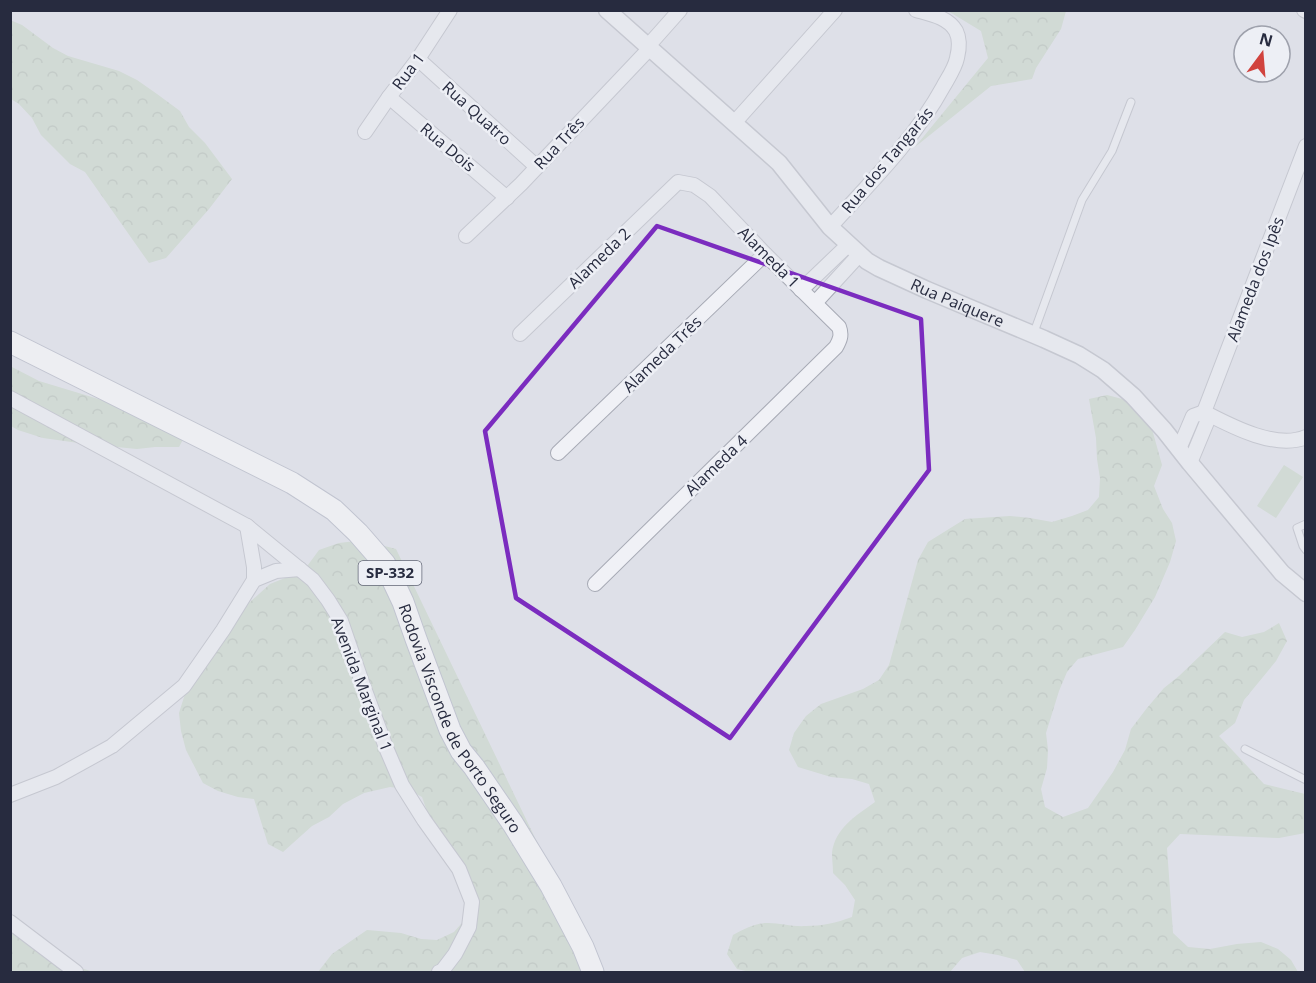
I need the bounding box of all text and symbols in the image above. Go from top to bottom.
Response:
north arrow [1232,24,1292,84]
text: N [1257,27,1275,52]
street label: Rua 1 [387,48,429,94]
street label: Rua Quatro [438,76,516,150]
street label: Rua dos Tangarás [836,102,938,218]
street label: Rua Três [529,112,589,174]
street label: Rua Dois [416,117,480,177]
street label: Alameda dos Ipês [1221,214,1289,344]
street label: Alameda 1 [733,221,805,293]
street label: Alameda 2 [563,223,635,293]
street label: Rua Paiquere [907,273,1008,332]
street label: Alameda Três [618,311,706,397]
street label: Alameda 4 [680,430,752,500]
road number: SP-332 [358,561,422,585]
street label: Rodovia Visconde de Porto Seguro [393,601,527,837]
street label: Avenida Marginal 1 [326,614,398,754]

